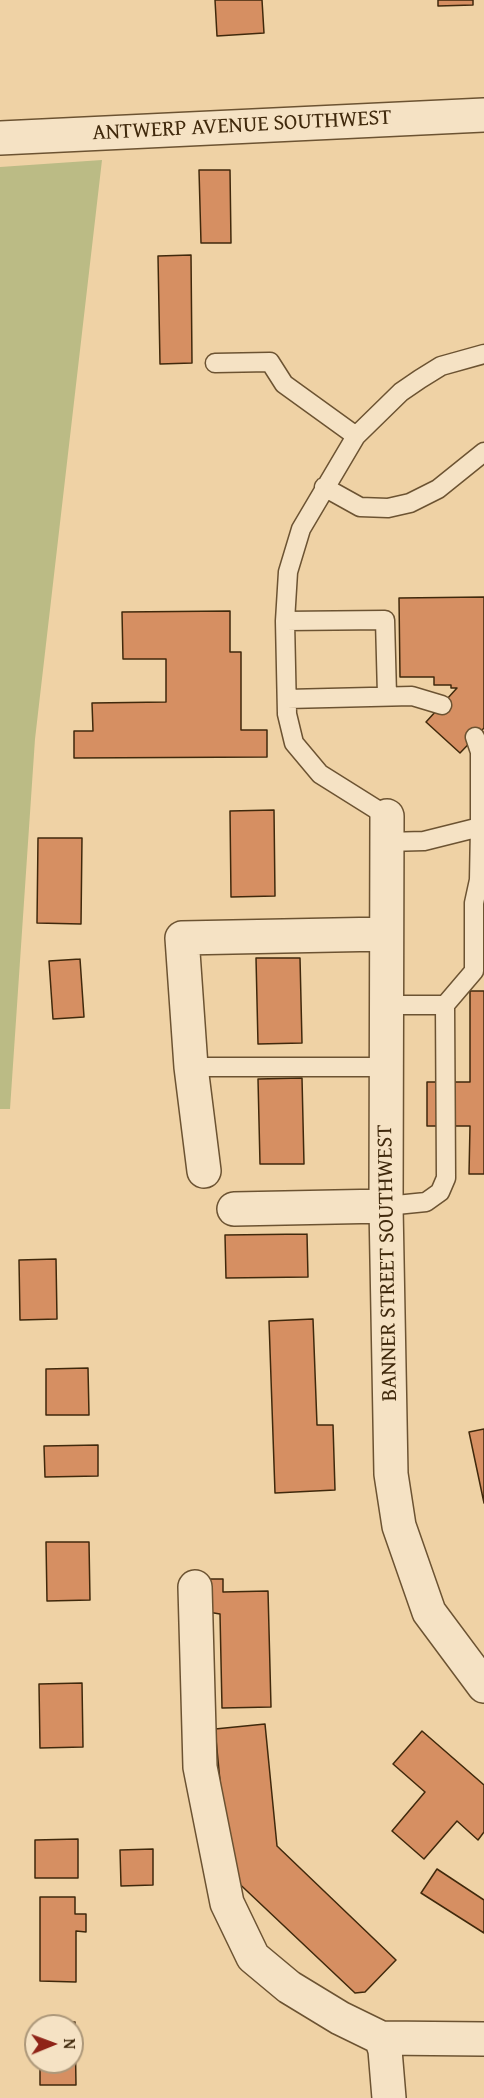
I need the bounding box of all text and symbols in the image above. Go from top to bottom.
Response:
street label: ANTWERP AVENUE SOUTHWEST [92,105,392,147]
street label: BANNER STREET SOUTHWEST [372,1124,404,1402]
north arrow [24,2014,84,2074]
text: N [58,2038,82,2049]

